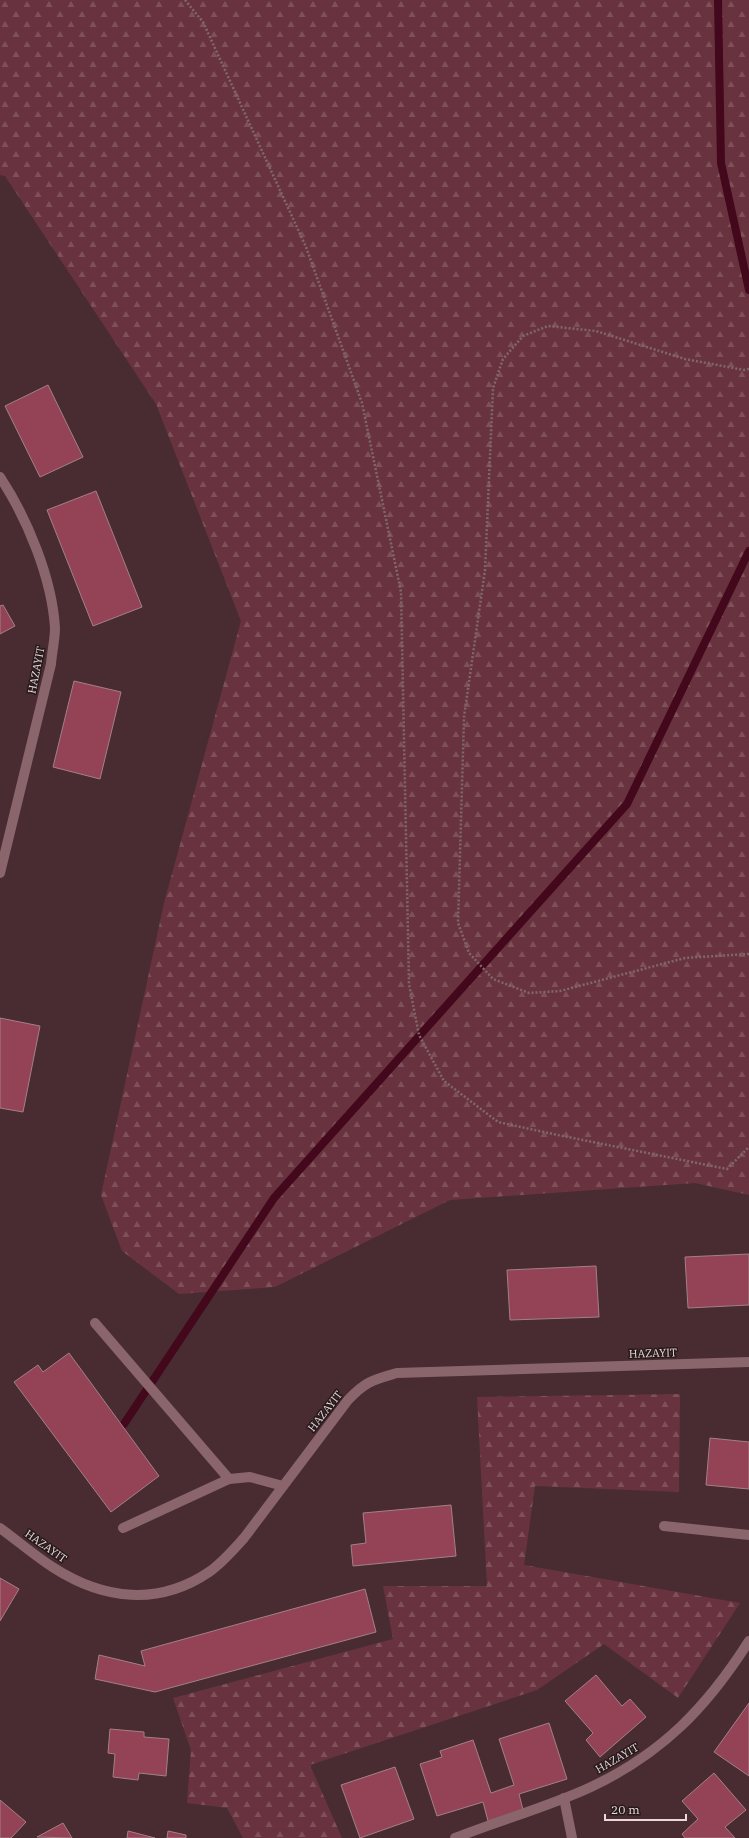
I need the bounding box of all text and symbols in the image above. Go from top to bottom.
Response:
street label: HAZAYIT [25,645,47,695]
street label: HAZAYIT [629,1345,677,1361]
street label: HAZAYIT [305,1388,345,1434]
street label: HAZAYIT [22,1526,70,1566]
street label: HAZAYIT [593,1740,641,1776]
scale bar [605,1796,686,1822]
text: 20 m [611,1802,640,1817]

